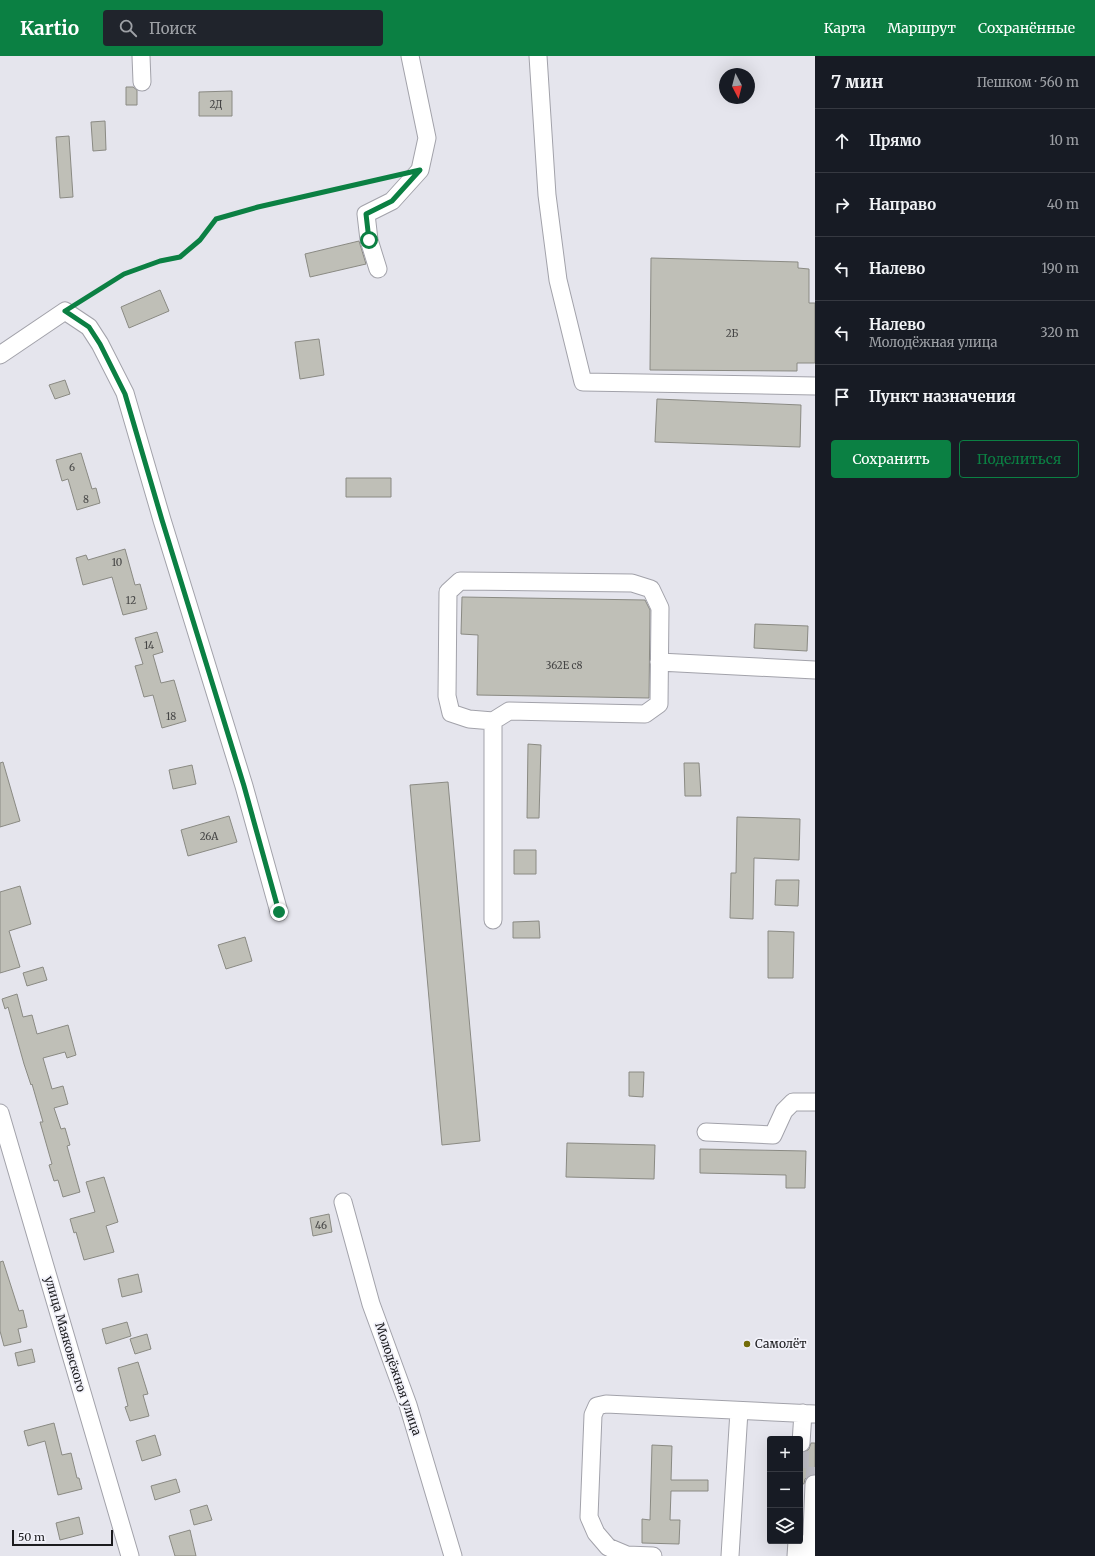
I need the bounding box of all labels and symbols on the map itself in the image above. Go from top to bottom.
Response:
north arrow [719,68,755,104]
house number: 2Д [209,98,223,111]
route start [360,231,378,249]
house number: 2Б [726,327,738,340]
house number: 6 [69,461,75,474]
house number: 8 [83,493,89,506]
house number: 10 [112,556,122,569]
house number: 12 [126,594,136,607]
house number: 14 [144,639,154,652]
house number: 362Е с8 [546,659,582,672]
house number: 18 [166,710,176,723]
house number: 26А [200,830,219,843]
route end [270,903,288,921]
house number: 46 [315,1219,327,1232]
street label: улица Маяковского [42,1274,89,1394]
street label: Молодёжная улица [372,1320,425,1438]
place label: Самолёт [755,1336,807,1351]
marker: Самолёт [742,1339,752,1349]
scale bar [12,1528,113,1547]

